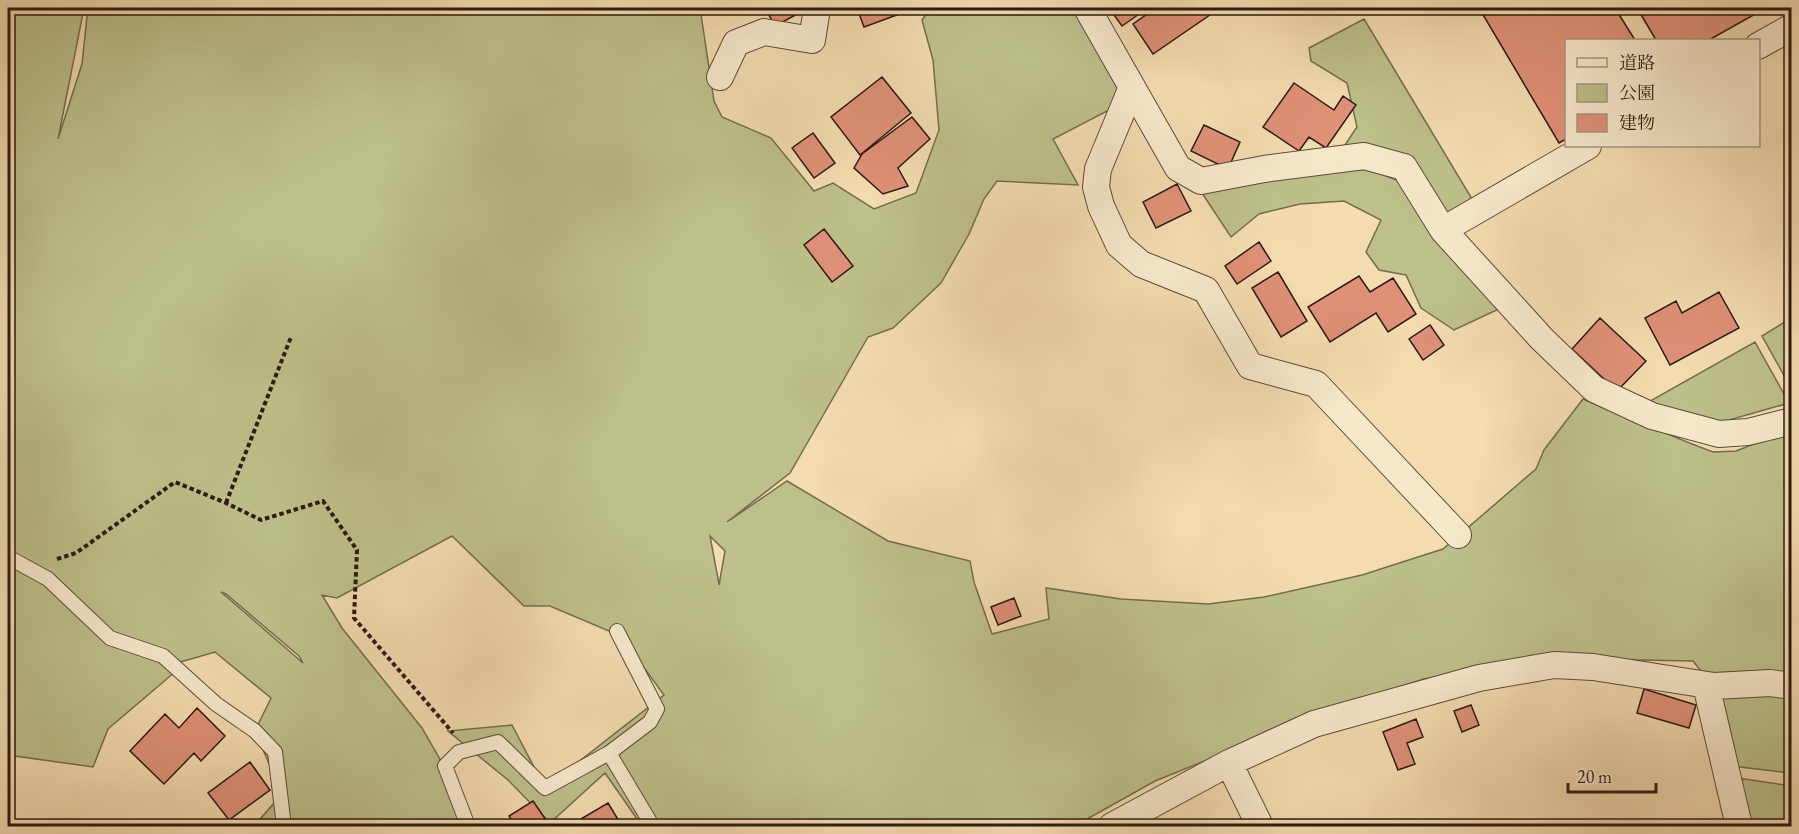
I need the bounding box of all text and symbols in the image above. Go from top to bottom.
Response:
legend [1565,39,1760,147]
text: 道路 [1619,51,1655,74]
text: 公園 [1619,81,1655,104]
text: 建物 [1619,111,1655,134]
scale bar [1568,756,1656,794]
text: 20 m [1577,765,1612,788]

